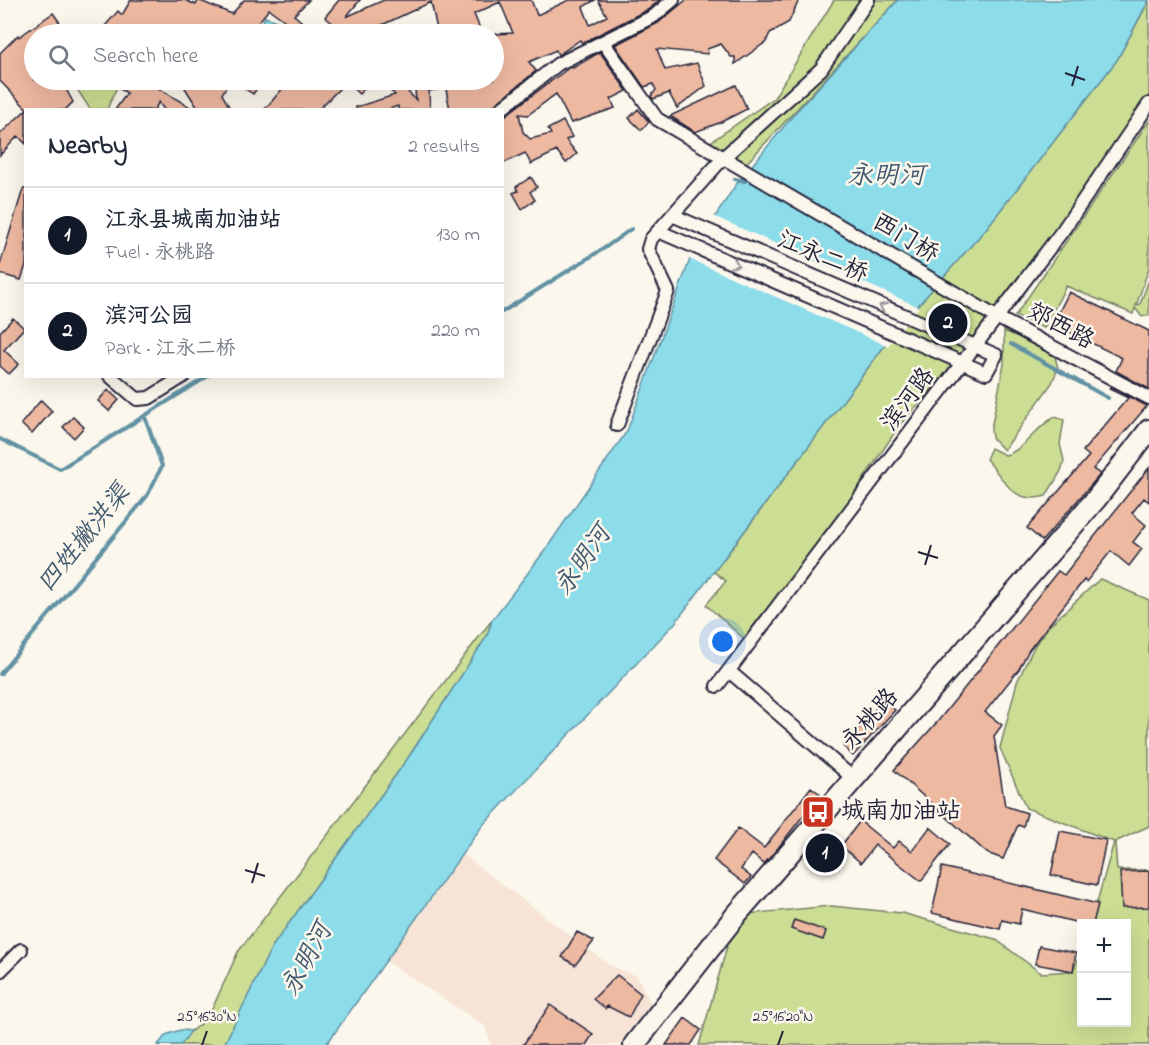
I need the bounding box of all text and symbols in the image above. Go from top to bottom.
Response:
search box [24,24,504,90]
icon: search [45,41,78,74]
text: Search here [93,41,198,73]
text: Nearby [48,128,127,166]
text: 2 results [408,133,480,162]
water label: 永明河 [847,158,929,196]
text: 江永县城南加油站 [105,205,281,237]
street label: 西门桥 [865,205,945,273]
text: 1 [64,221,71,250]
text: 130 m [436,221,480,250]
street label: 江永二桥 [771,223,873,293]
text: Fuel · 永桃路 [105,239,215,268]
one-way arrow [728,257,739,269]
street label: 郊西路 [1020,295,1100,359]
pin: 2 [928,300,968,346]
text: 滨河公园 [105,301,193,333]
one-way arrow [879,302,890,314]
text: 2 [63,317,72,346]
text: 220 m [431,317,480,346]
text: Park · 江永二桥 [105,335,235,364]
street label: 滨河路 [873,361,945,439]
water label: 四姓撇洪渠 [29,475,142,601]
water label: 永明河 [546,515,624,604]
your location [708,627,737,656]
street label: 永桃路 [834,681,908,759]
bus stop icon: 城南加油站 [800,794,836,830]
place label: 城南加油站 [841,795,961,830]
pin: 1 [806,830,844,876]
water label: 永明河 [273,913,345,1003]
map controls [1077,919,1131,1027]
button: + [1077,919,1131,973]
button: − [1077,973,1131,1027]
text: 25°16'30"N [177,1006,237,1028]
text: 25°16'20"N [753,1006,813,1028]

